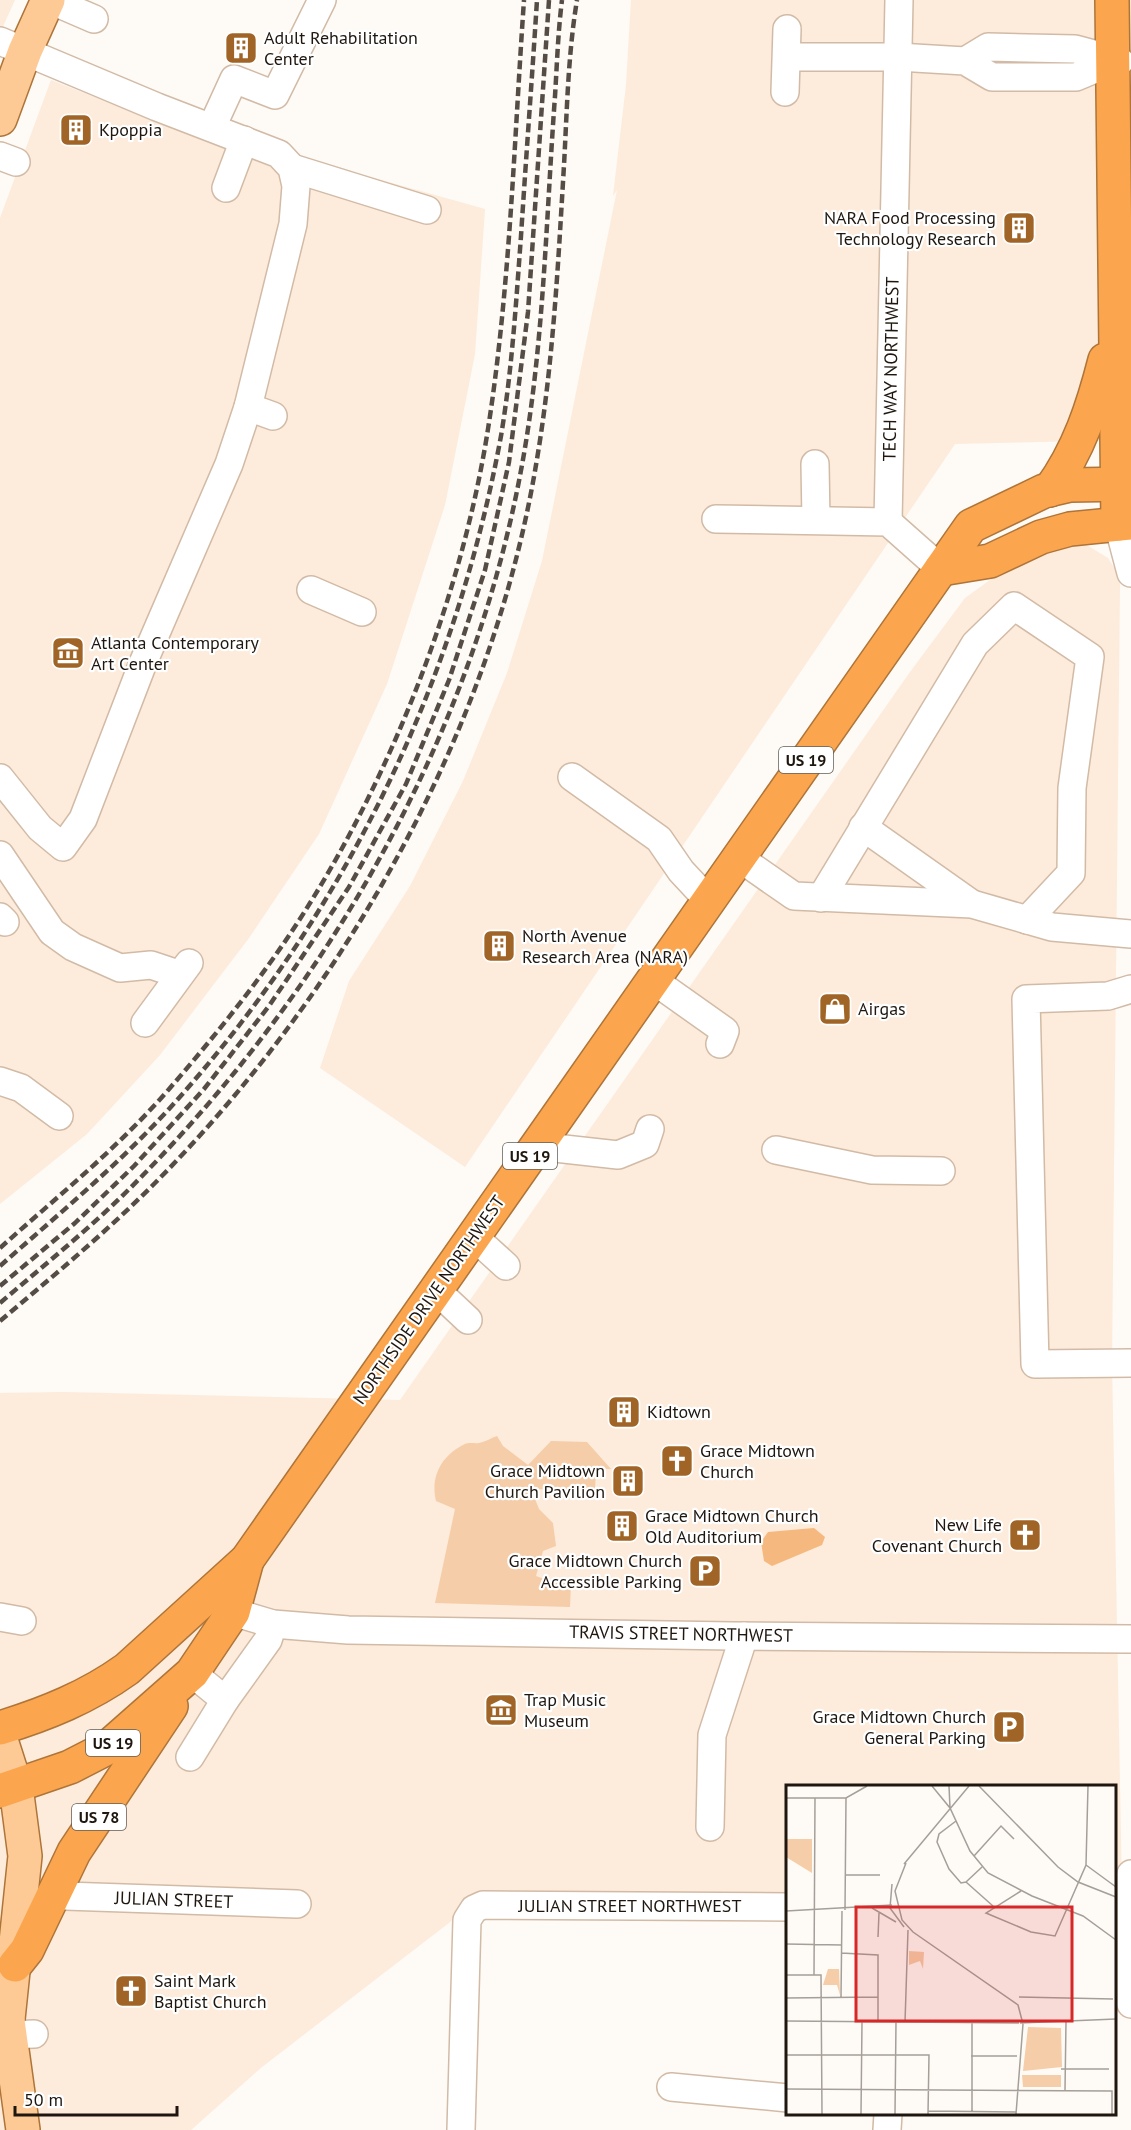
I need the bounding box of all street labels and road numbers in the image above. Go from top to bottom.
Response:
street label: TECH WAY NORTHWEST [877,276,904,462]
road number: US 19 [779,747,833,773]
road number: US 19 [503,1143,557,1169]
street label: NORTHSIDE DRIVE NORTHWEST [348,1191,510,1409]
street label: TRAVIS STREET NORTHWEST [569,1620,793,1647]
road number: US 19 [86,1730,140,1756]
road number: US 78 [72,1804,126,1830]
street label: JULIAN STREET [113,1886,234,1913]
street label: JULIAN STREET NORTHWEST [518,1894,741,1917]

